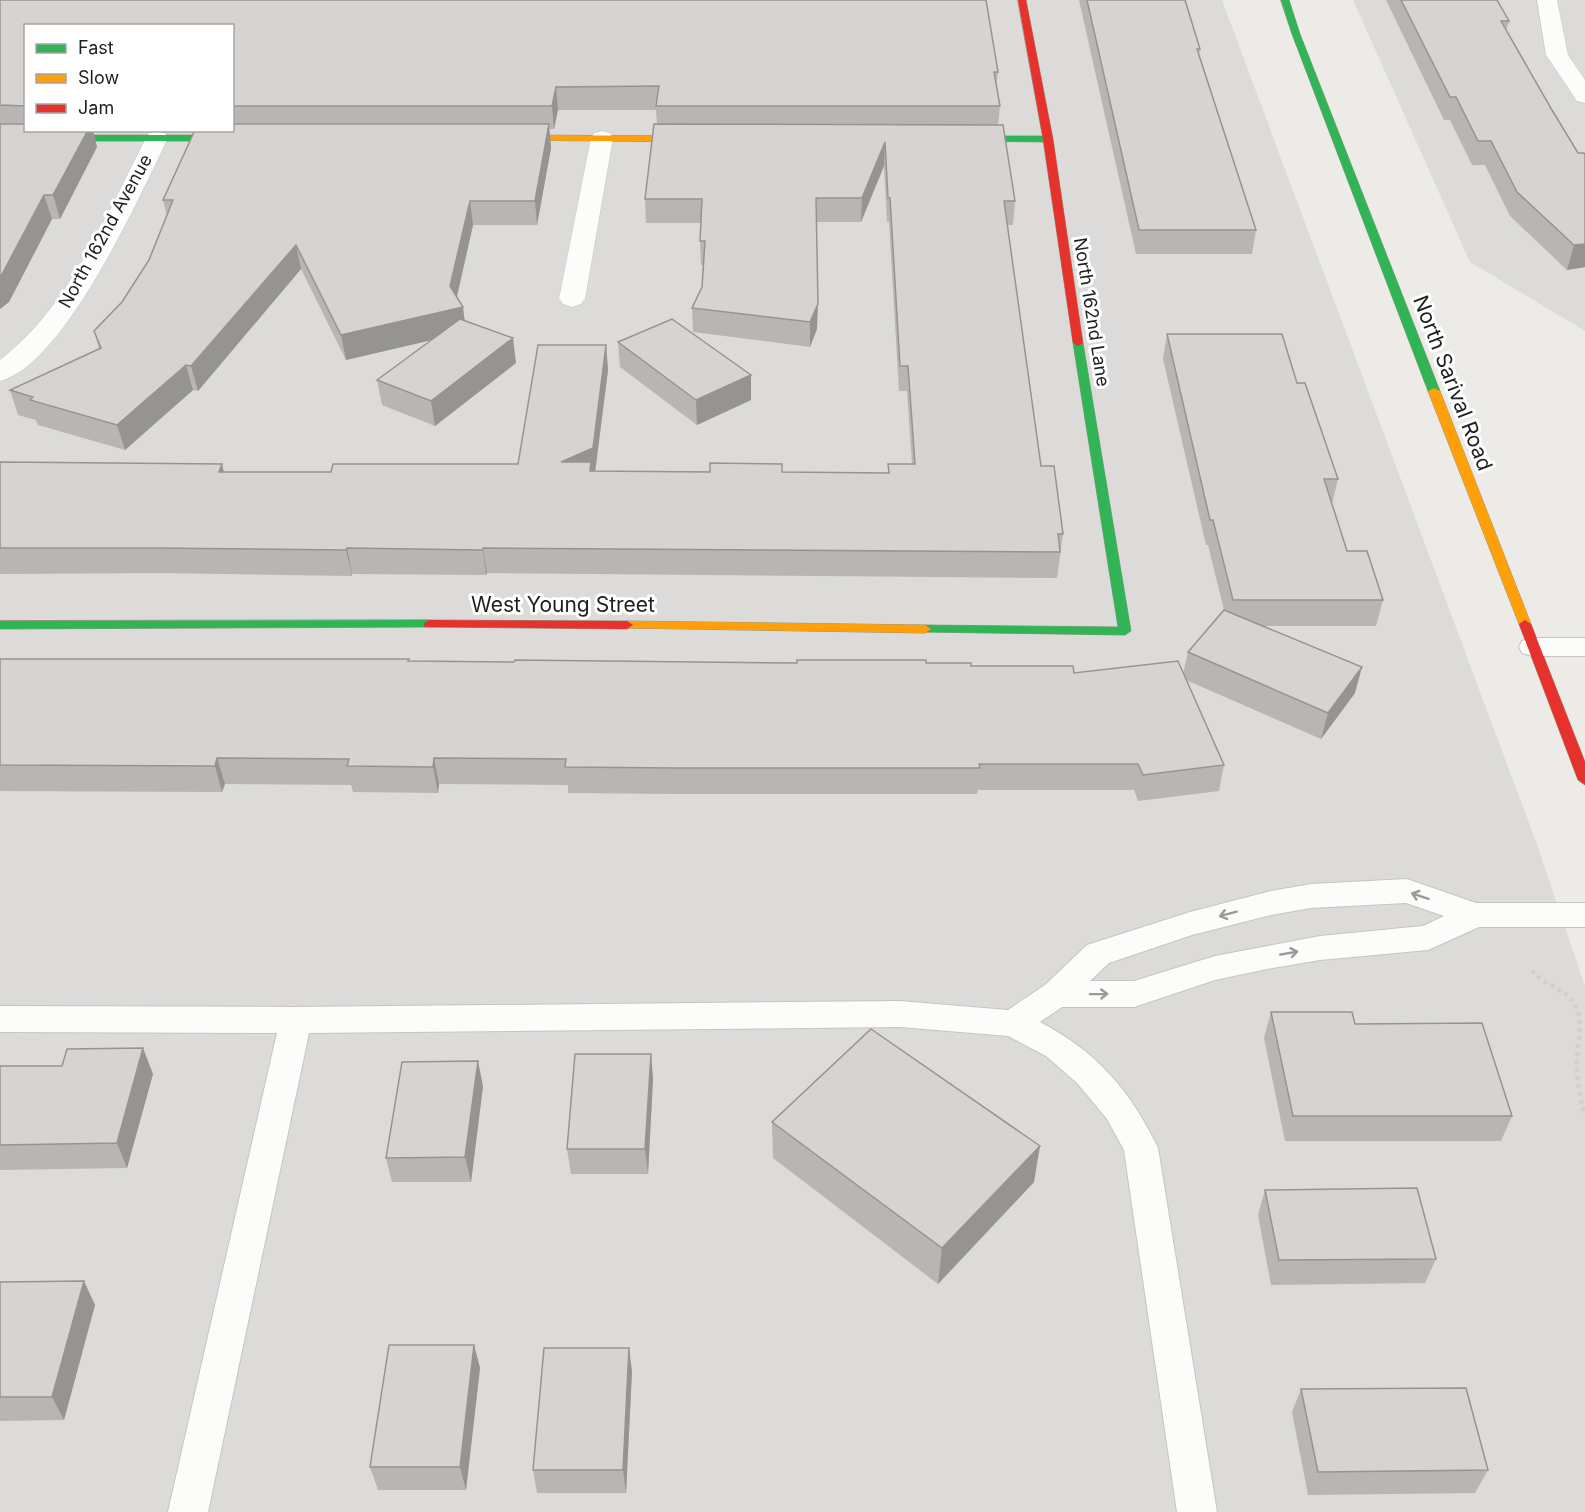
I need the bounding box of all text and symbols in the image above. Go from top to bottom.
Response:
legend [24,24,234,132]
text: Fast [78,37,114,58]
text: Slow [78,67,119,88]
text: Jam [78,97,114,118]
street label: North 162nd Avenue [54,151,156,311]
street label: North 162nd Lane [1070,236,1114,388]
street label: North Sarival Road [1408,292,1498,474]
street label: West Young Street [471,592,655,617]
one-way arrow [1411,889,1430,900]
one-way arrow [1219,908,1238,920]
one-way arrow [1279,948,1298,959]
one-way arrow [1089,988,1109,1000]

